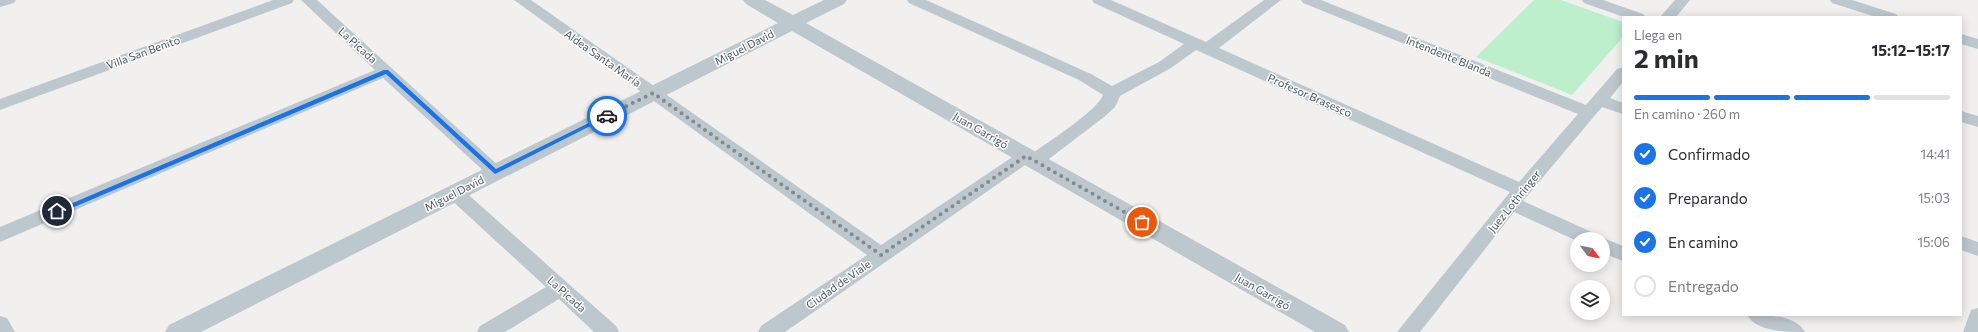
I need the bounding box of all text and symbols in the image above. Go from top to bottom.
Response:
street label: La Picada [336,24,380,66]
street label: Aldea Santa María [562,27,644,89]
street label: Miguel David [712,27,776,67]
text: Llega en [1634,27,1682,43]
street label: Villa San Benito [104,32,182,71]
street label: Intendente Blanda [1404,33,1494,79]
text: 15:12–15:17 [1871,41,1950,59]
text: 2 min [1634,42,1699,73]
street label: Profesor Brasesco [1266,71,1354,120]
courier [587,96,627,136]
icon: car [596,105,618,127]
text: En camino · 260 m [1634,106,1740,122]
street label: Juan Garrigó [951,109,1011,152]
icon: check [1634,143,1656,165]
text: Confirmado [1668,145,1750,163]
text: 14:41 [1921,146,1950,162]
street label: Juez Lothringer [1485,167,1544,235]
street label: Miguel David [422,173,486,213]
icon: check [1634,187,1656,209]
text: Preparando [1668,189,1748,207]
text: 15:03 [1918,190,1950,206]
pin [40,194,74,228]
icon: home [46,200,68,222]
pin [1125,205,1159,239]
icon: bag [1131,211,1153,233]
icon: check [1634,231,1656,253]
north arrow [1570,232,1610,272]
map controls [1570,232,1610,320]
text: En camino [1668,233,1738,251]
text: 15:06 [1918,234,1950,250]
street label: Ciudad de Viale [803,257,873,311]
street label: Juan Garrigó [1233,270,1293,313]
street label: La Picada [545,273,589,315]
text: Entregado [1668,277,1739,295]
button: layers [1570,280,1610,320]

